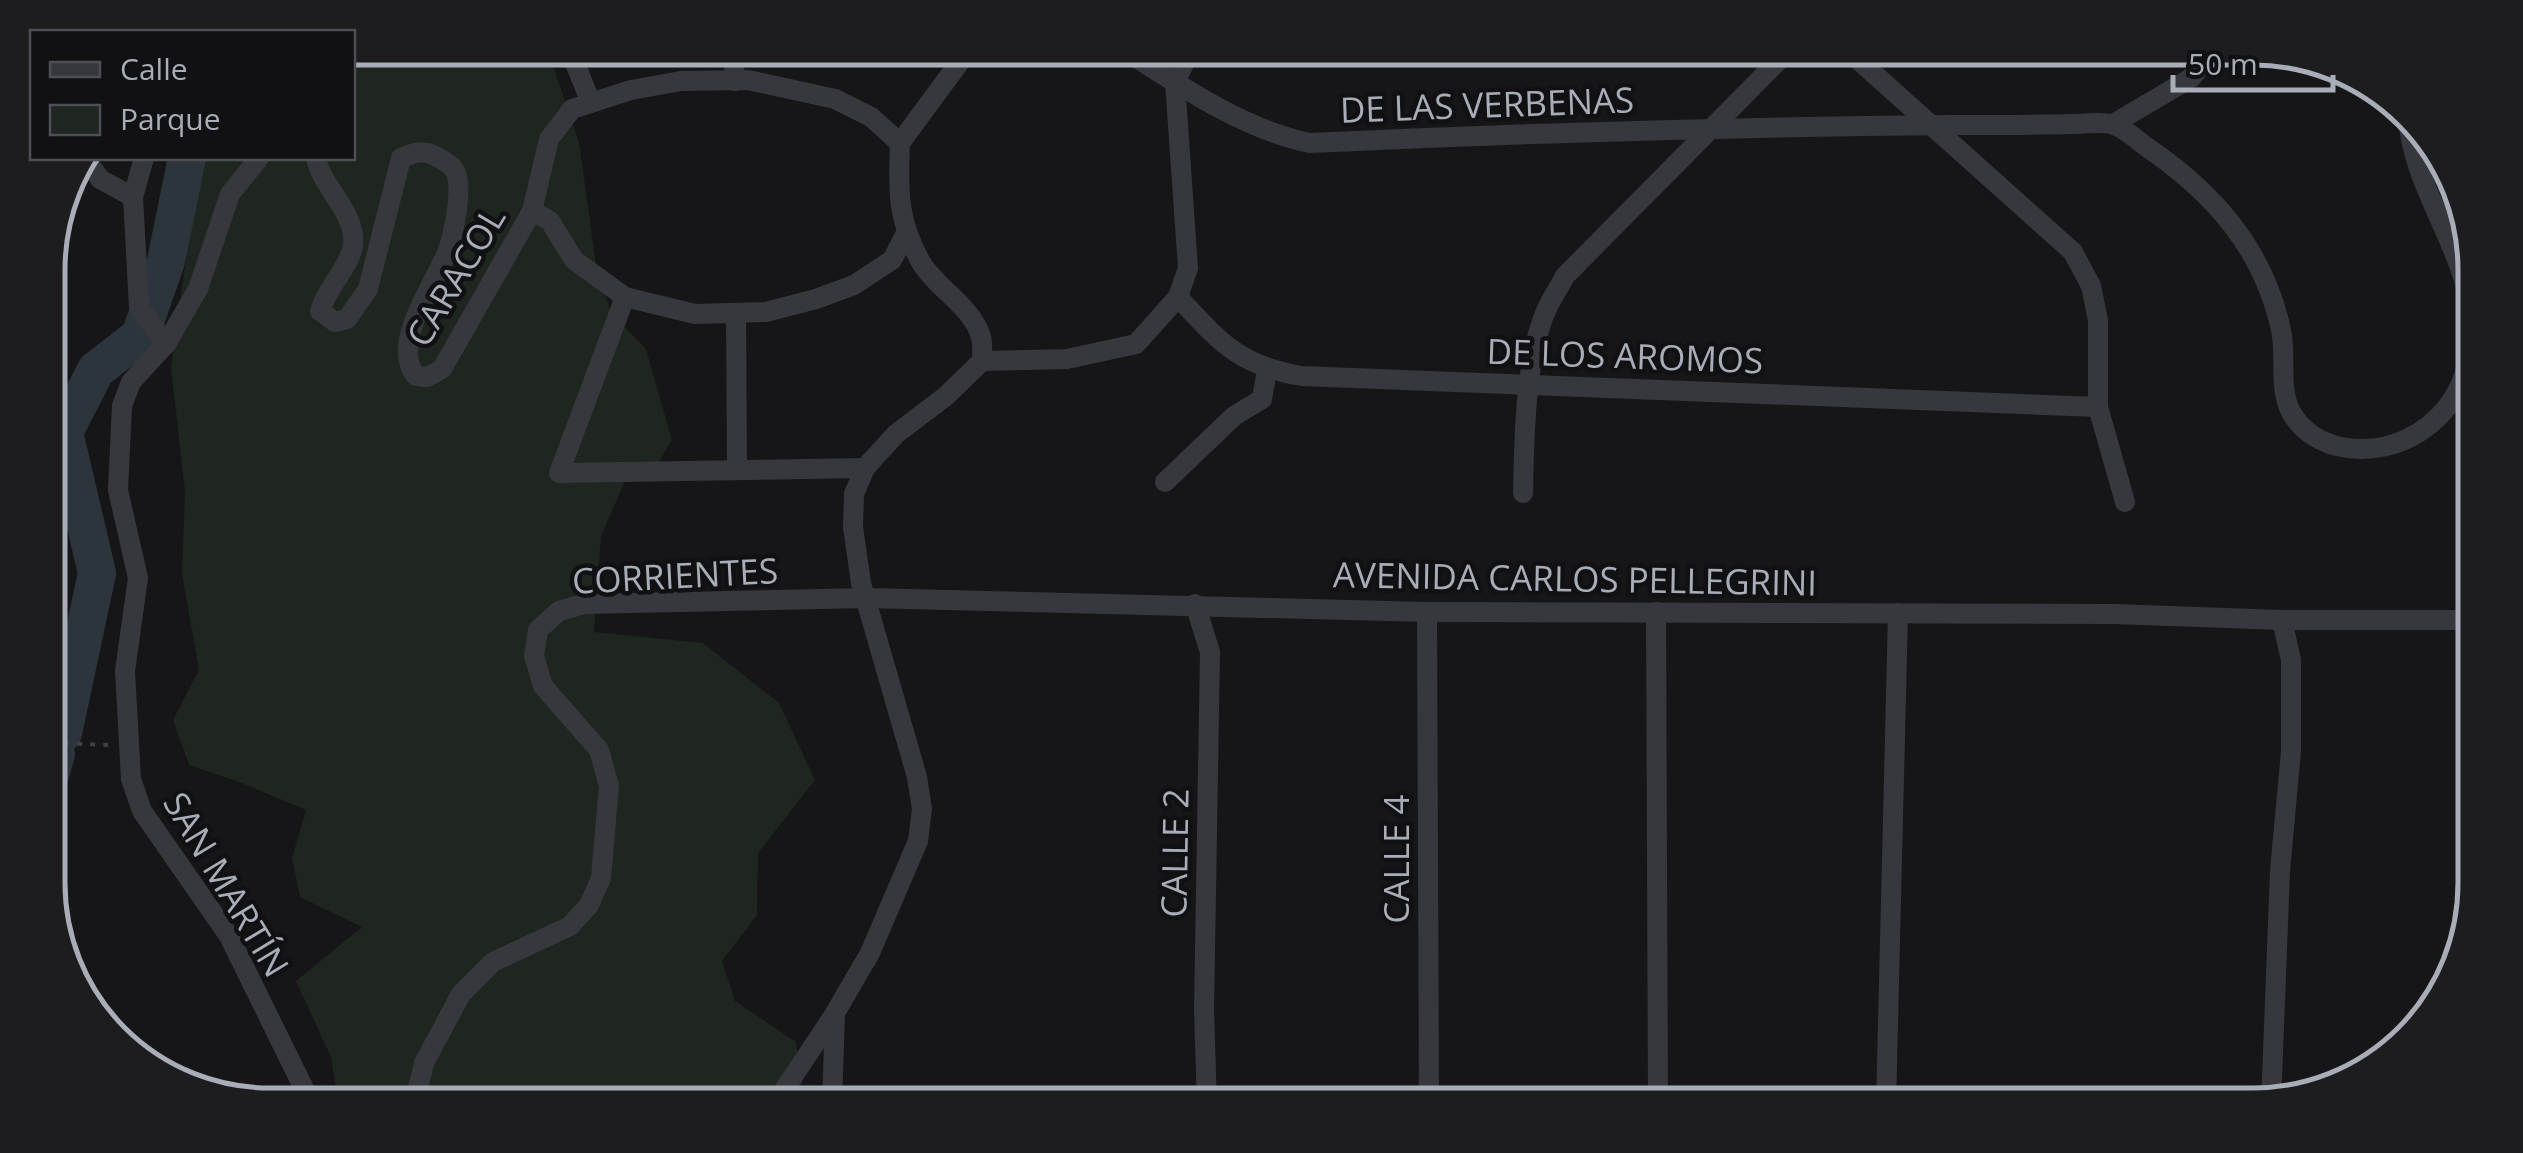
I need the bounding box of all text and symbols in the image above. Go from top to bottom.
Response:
legend [30,30,355,160]
scale bar [2173,30,2333,92]
text: 50 m [2188,43,2258,84]
text: Calle [120,48,188,89]
street label: DE LAS VERBENAS [1339,75,1635,133]
text: Parque [120,98,221,139]
street label: CARACOL [395,197,515,355]
street label: DE LOS AROMOS [1486,327,1764,383]
street label: CORRIENTES [571,546,779,604]
street label: AVENIDA CARLOS PELLEGRINI [1333,550,1817,606]
street label: SAN MARTÍN [153,783,301,985]
street label: CALLE 2 [1149,788,1199,918]
street label: CALLE 4 [1372,794,1419,924]

